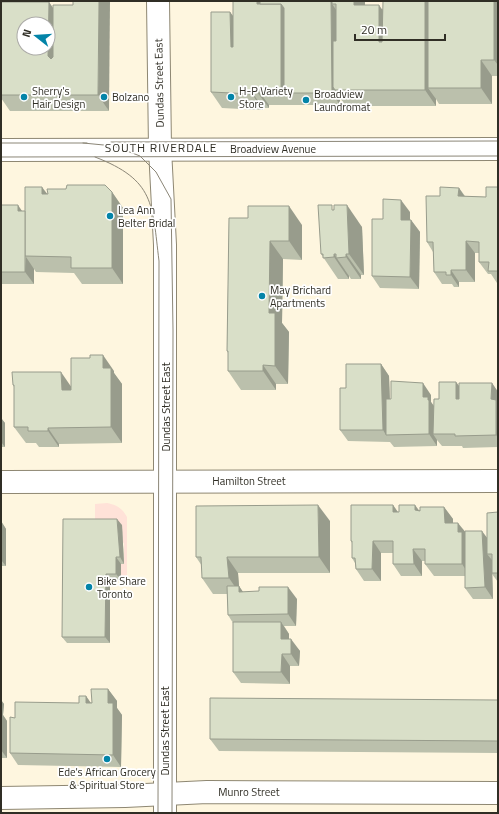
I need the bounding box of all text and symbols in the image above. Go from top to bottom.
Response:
north arrow [16,16,56,56]
scale bar [355,16,445,42]
text: 20 m [361,20,387,39]
text: N [18,27,35,39]
street label: Dundas Street East [150,38,168,128]
place label: Sherry's Hair Design [32,83,85,112]
place label: H-P Variety Store [239,83,293,112]
place label: Broadview Laundromat [314,86,371,115]
place label: Bolzano [112,89,150,105]
marker: Sherry's Hair Design [19,92,29,102]
marker: Bolzano [99,92,109,102]
marker: H-P Variety Store [226,92,236,102]
marker: Broadview Laundromat [301,95,311,105]
district label: SOUTH RIVERDALE [105,138,217,157]
street label: Broadview Avenue [230,141,316,157]
place label: Lea Ann Belter Bridal [118,202,175,231]
marker: Lea Ann Belter Bridal [105,211,115,221]
place label: May Brichard Apartments [270,282,331,311]
marker: May Brichard Apartments [257,291,267,301]
street label: Dundas Street East [158,362,174,452]
street label: Hamilton Street [212,473,286,489]
place label: Bike Share Toronto [97,573,146,602]
marker: Bike Share Toronto [84,582,94,592]
street label: Dundas Street East [157,686,173,776]
marker: Ede's African Grocery & Spiritual Store [102,754,112,764]
place label: Ede's African Grocery & Spiritual Store [58,764,157,793]
street label: Munro Street [218,784,280,800]

